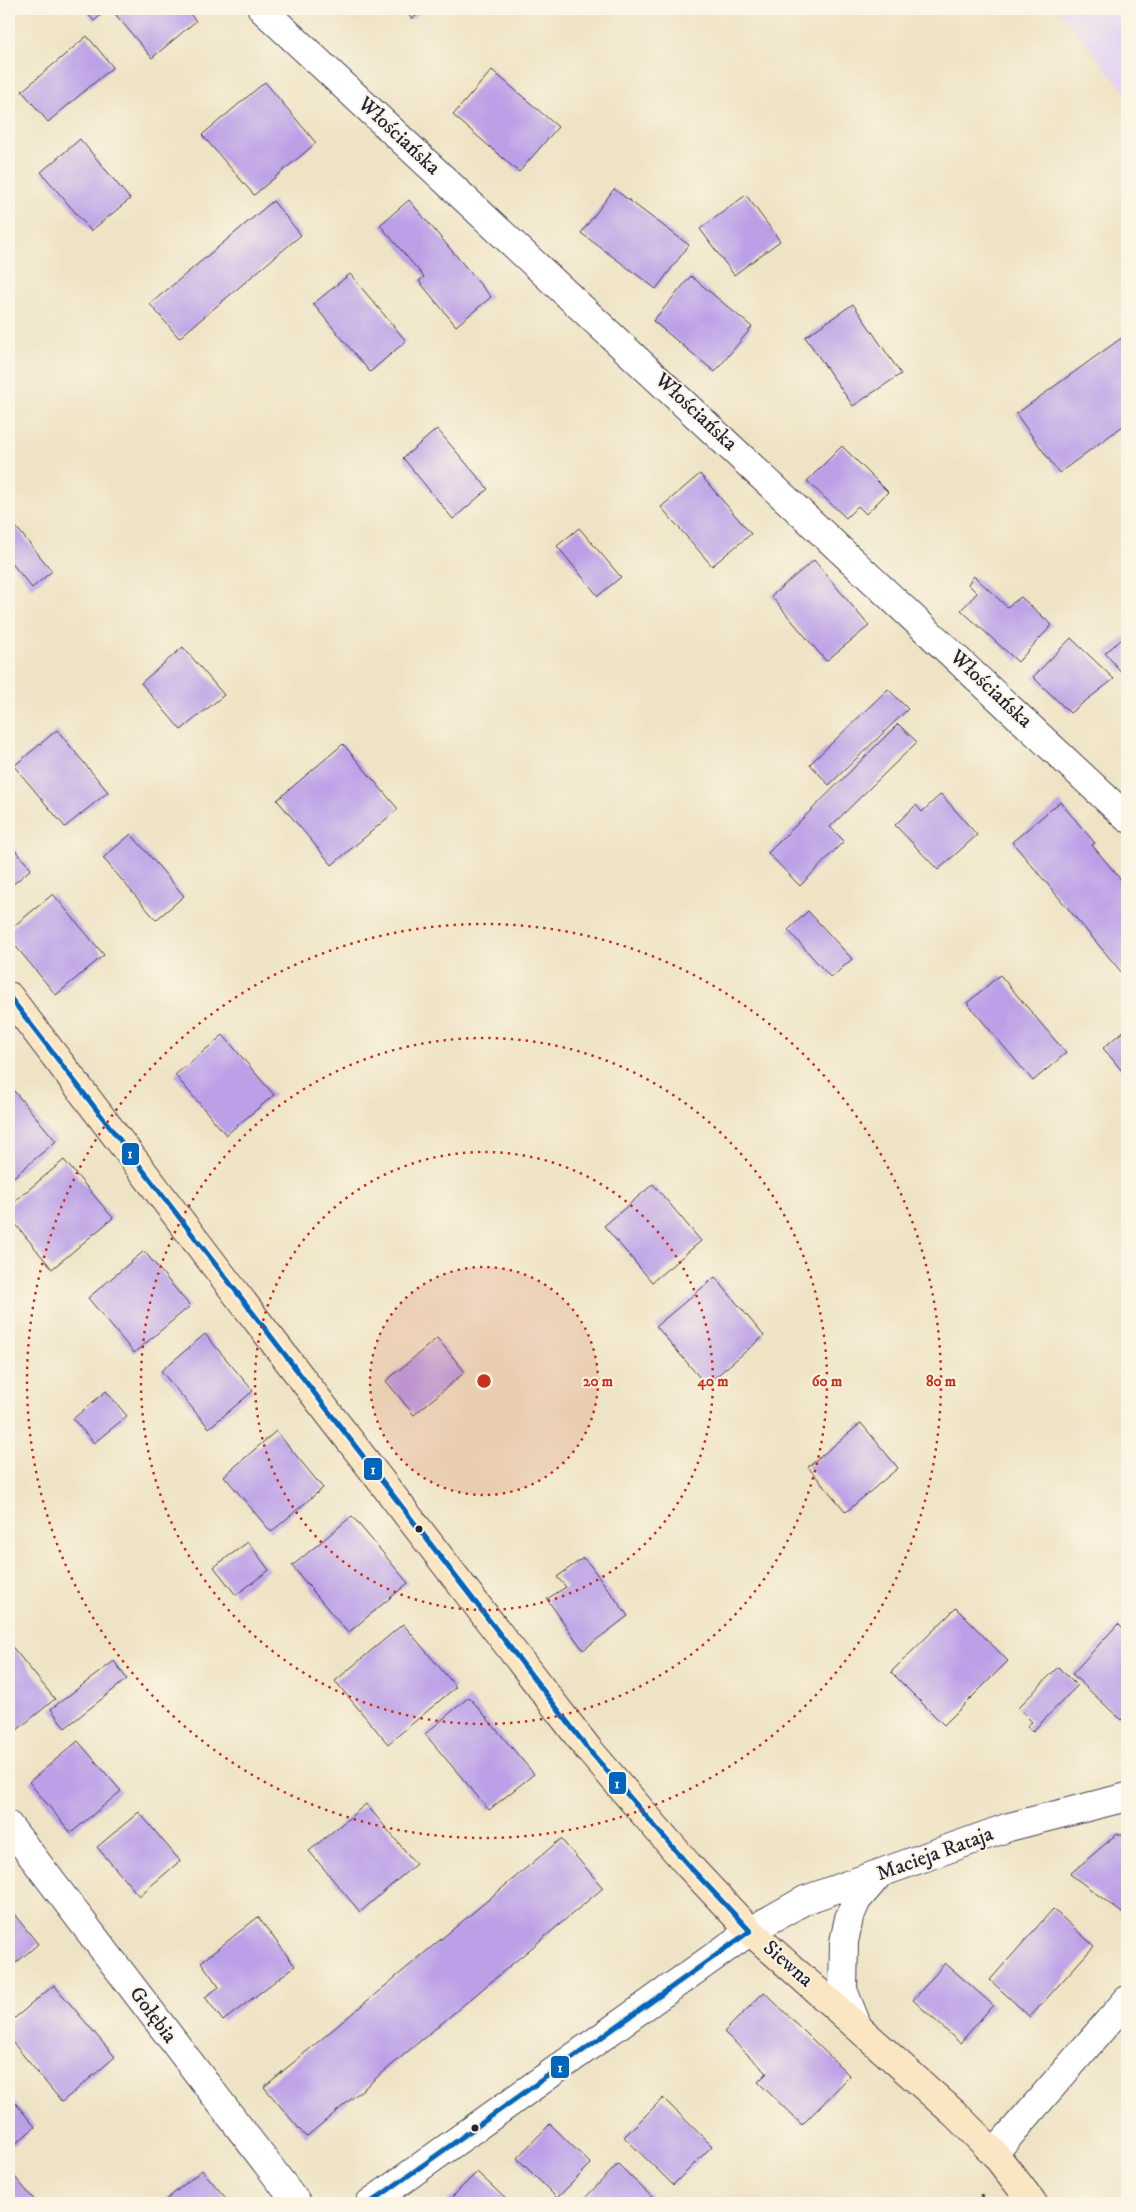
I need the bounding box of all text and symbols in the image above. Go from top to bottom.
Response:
street label: Włościańska [352,91,446,181]
street label: Włościańska [649,367,743,457]
street label: Włościańska [944,644,1038,734]
line badge: 1 [121,1142,140,1166]
text: 1 [127,1145,133,1163]
centre of rings [475,1372,493,1390]
text: 20 m [583,1372,614,1391]
text: 40 m [696,1372,729,1391]
text: 60 m [812,1372,843,1391]
text: 80 m [926,1372,957,1391]
line badge: 1 [363,1457,383,1481]
text: 1 [370,1461,376,1479]
unlabelled marker [414,1524,424,1534]
line badge: 1 [608,1771,627,1795]
text: 1 [614,1775,620,1793]
street label: Macieja Rataja [873,1821,997,1887]
street label: Siewna [757,1935,819,1993]
street label: Gołębia [123,1982,183,2048]
line badge: 1 [550,2055,570,2079]
text: 1 [557,2059,563,2077]
unlabelled marker [470,2123,480,2133]

